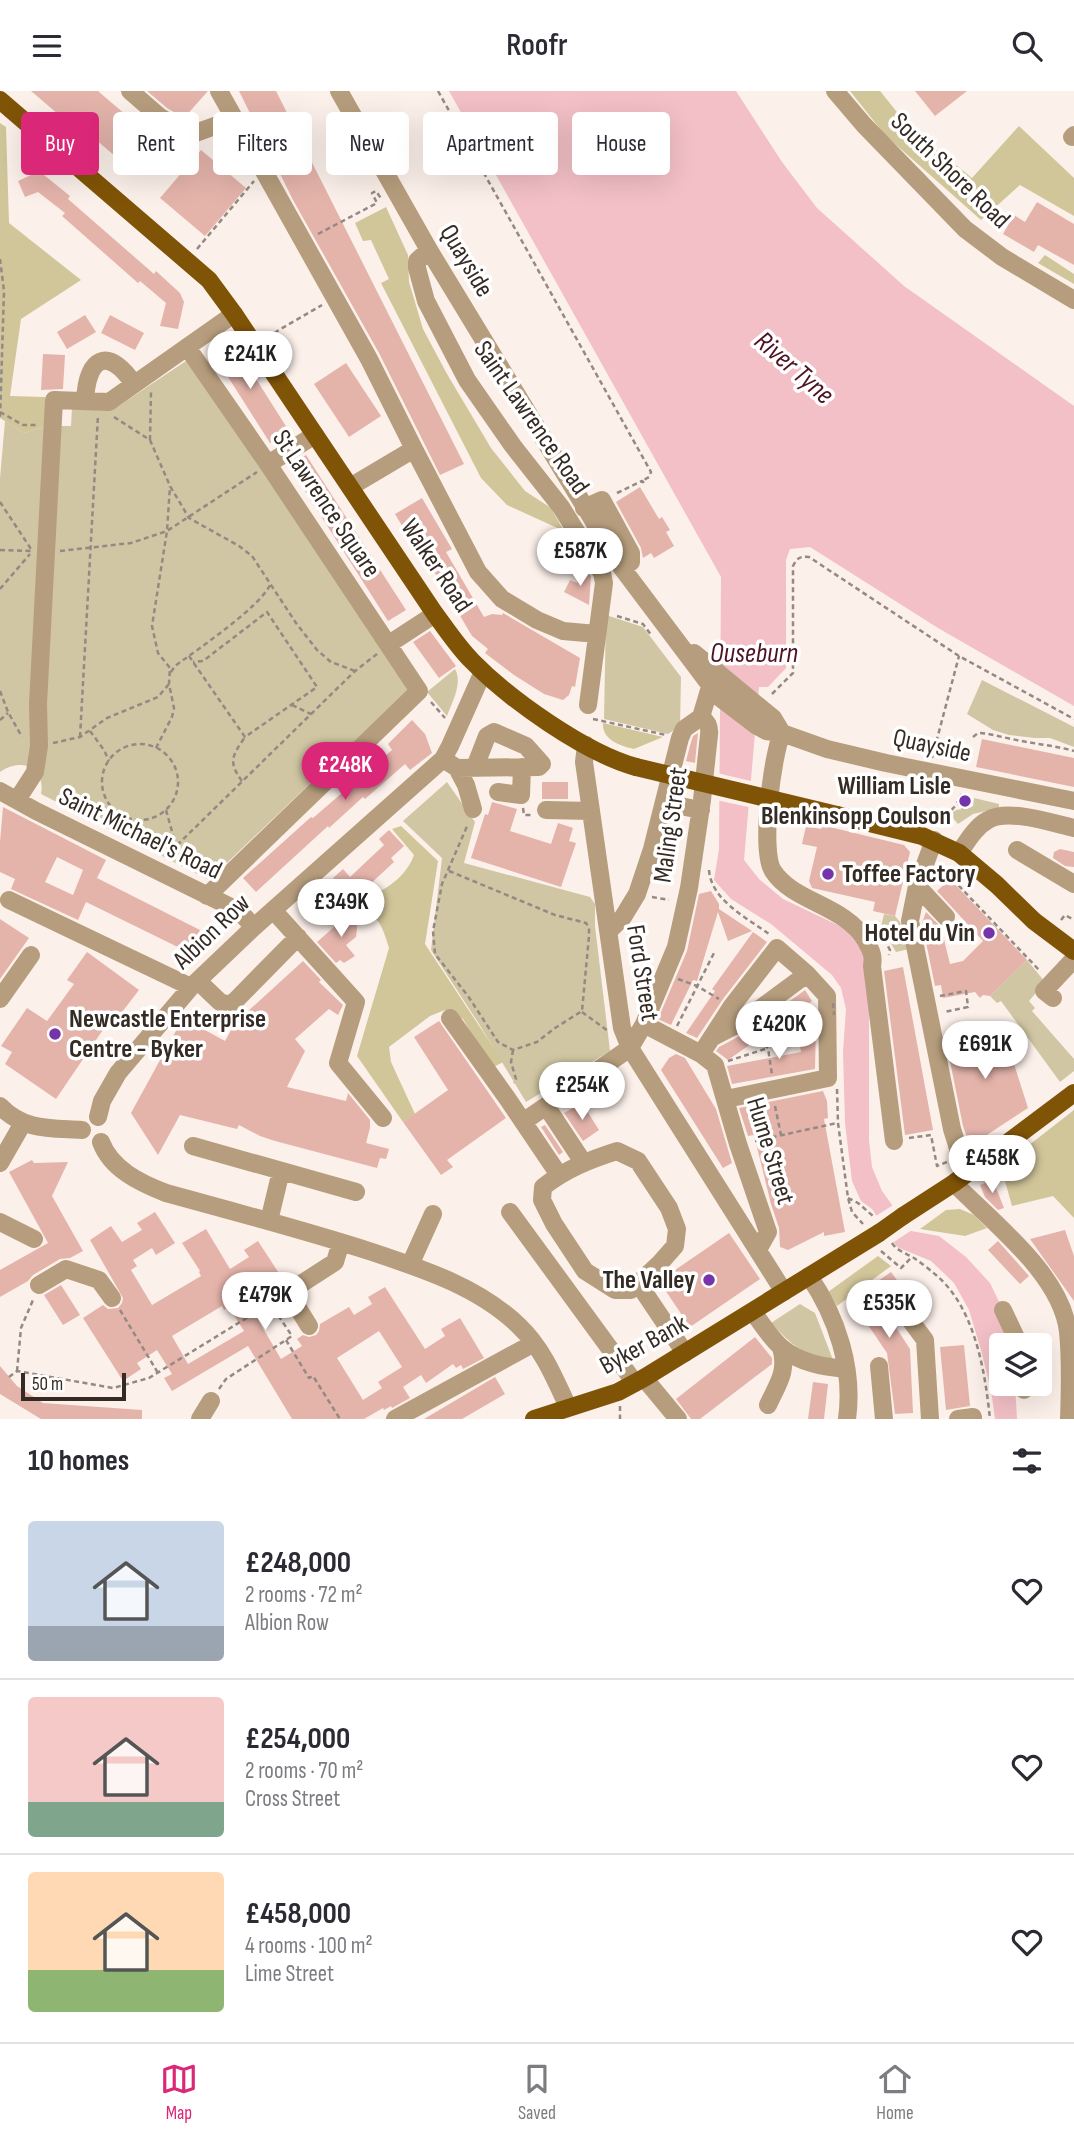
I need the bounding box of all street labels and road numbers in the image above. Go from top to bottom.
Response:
street label: South Shore Road [884,106,1016,236]
street label: Quayside [432,219,500,303]
street label: Saint Lawrence Road [467,335,595,501]
street label: St Lawrence Square [265,424,387,584]
street label: Walker Road [394,513,478,619]
street label: Quayside [890,723,974,769]
street label: Maling Street [648,765,694,885]
street label: Saint Michael's Road [54,781,226,887]
street label: Albion Row [166,888,257,977]
street label: Ford Street [619,923,665,1023]
street label: Hume Street [739,1094,801,1208]
street label: Byker Bank [595,1308,693,1382]

